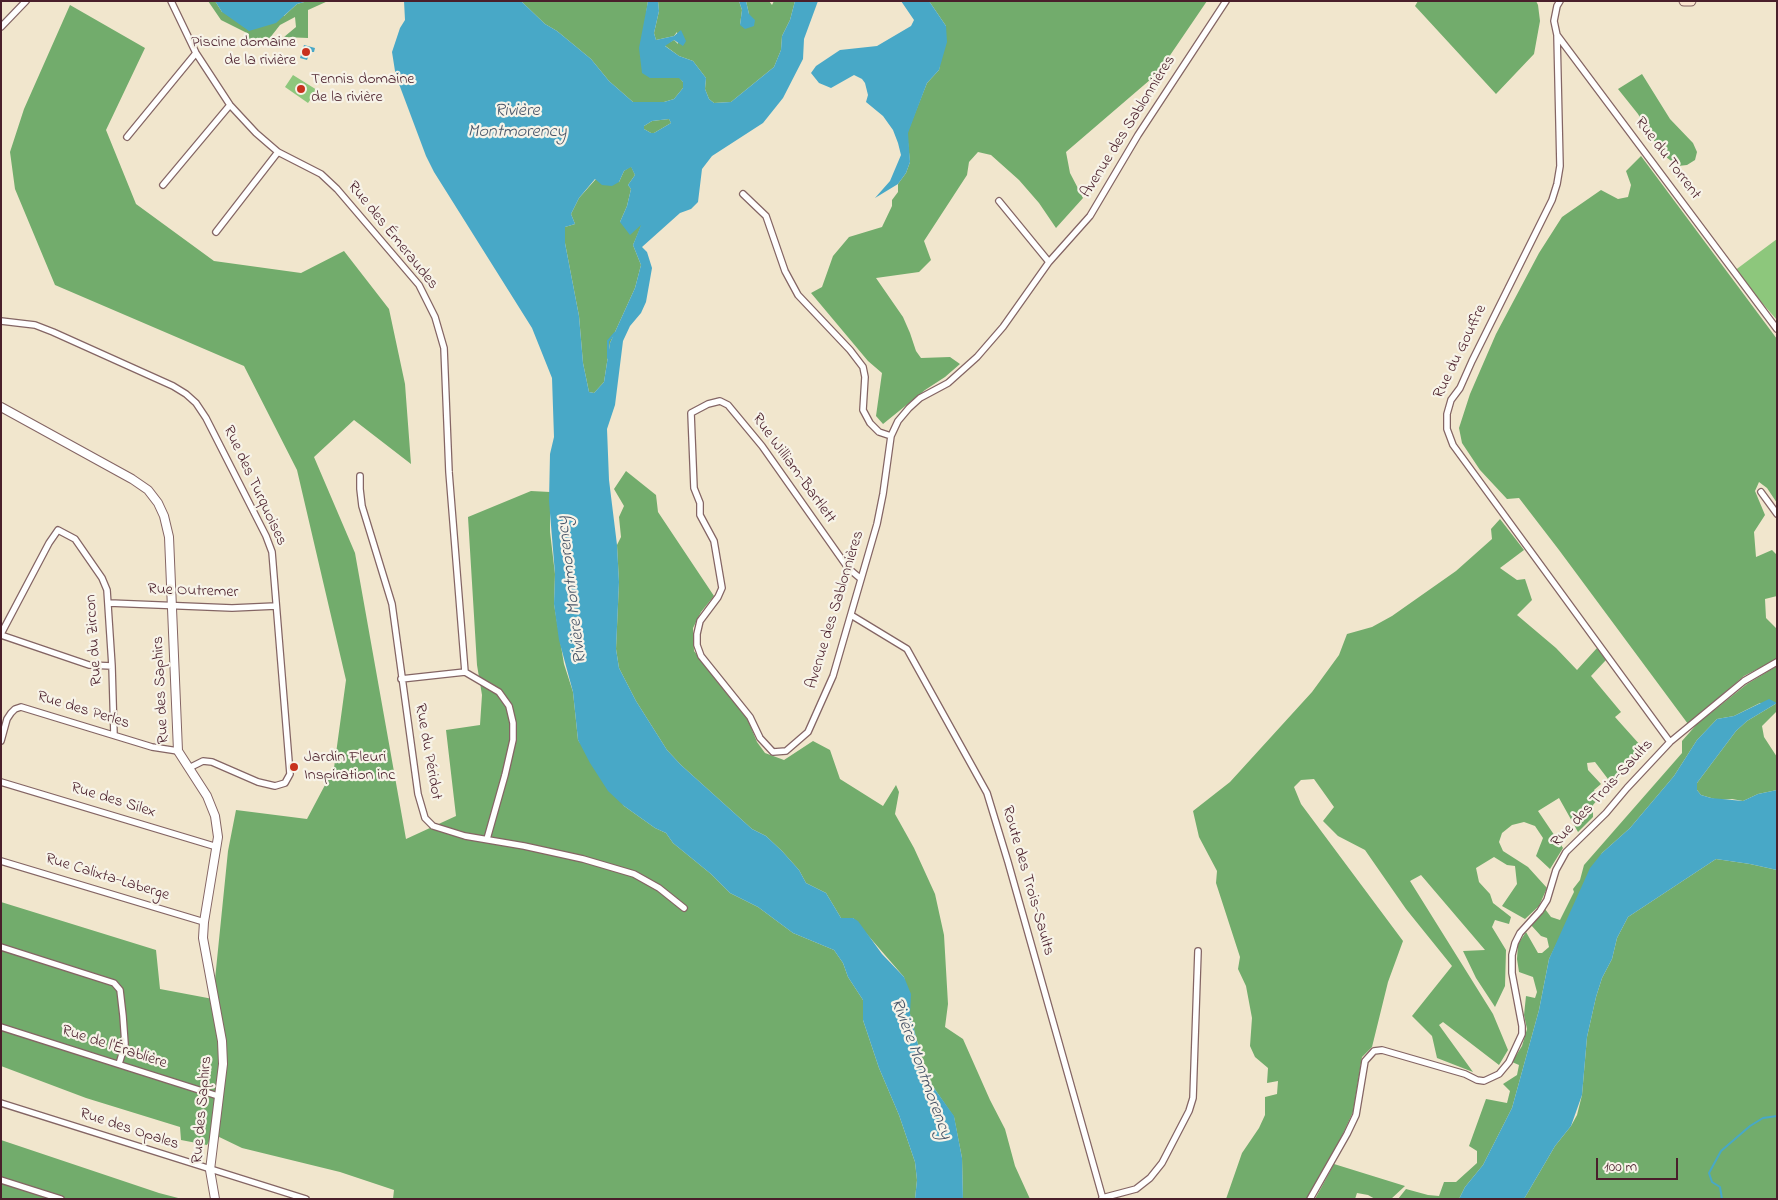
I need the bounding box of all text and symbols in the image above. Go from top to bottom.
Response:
place label: Piscine domaine de la rivière [191,33,296,71]
marker: Piscine domaine de la rivière [300,46,312,58]
street label: Avenue des Sablonnières [1077,52,1181,202]
place label: Tennis domaine de la rivière [311,70,414,108]
marker: Tennis domaine de la rivière [295,83,307,95]
water label: Rivière Montmorency [467,101,567,144]
street label: Rue du Torrent [1630,114,1704,204]
street label: Rue des Émeraudes [342,178,442,294]
street label: Rue du Gouffre [1430,302,1492,402]
street label: Rue William-Bartlett [747,410,839,528]
street label: Rue des Turquoises [218,423,290,549]
water label: Rivière Montmorency [553,515,593,665]
street label: Avenue des Sablonnières [803,529,869,691]
street label: Rue Outremer [147,581,239,603]
street label: Rue du Zircon [82,594,108,686]
street label: Rue des Saphirs [150,635,174,745]
street label: Rue des Perles [34,688,132,734]
street label: Rue du Péridot [409,702,445,802]
street label: Rue des Trois-Saults [1548,736,1658,852]
place label: Jardin Fleuri Inspiration inc [304,748,395,786]
marker: Jardin Fleuri Inspiration inc [288,761,300,773]
street label: Rue des Silex [68,779,158,823]
street label: Route des Trois-Saults [996,804,1058,958]
street label: Rue Calixta-Laberge [43,850,171,906]
water label: Rivière Montmorency [884,995,956,1143]
street label: Rue de l'Érablière [59,1022,169,1074]
street label: Rue des Saphirs [189,1055,217,1165]
street label: Rue des Opales [77,1105,181,1155]
scale bar [1598,1148,1680,1180]
text: 100 m [1604,1156,1637,1178]

